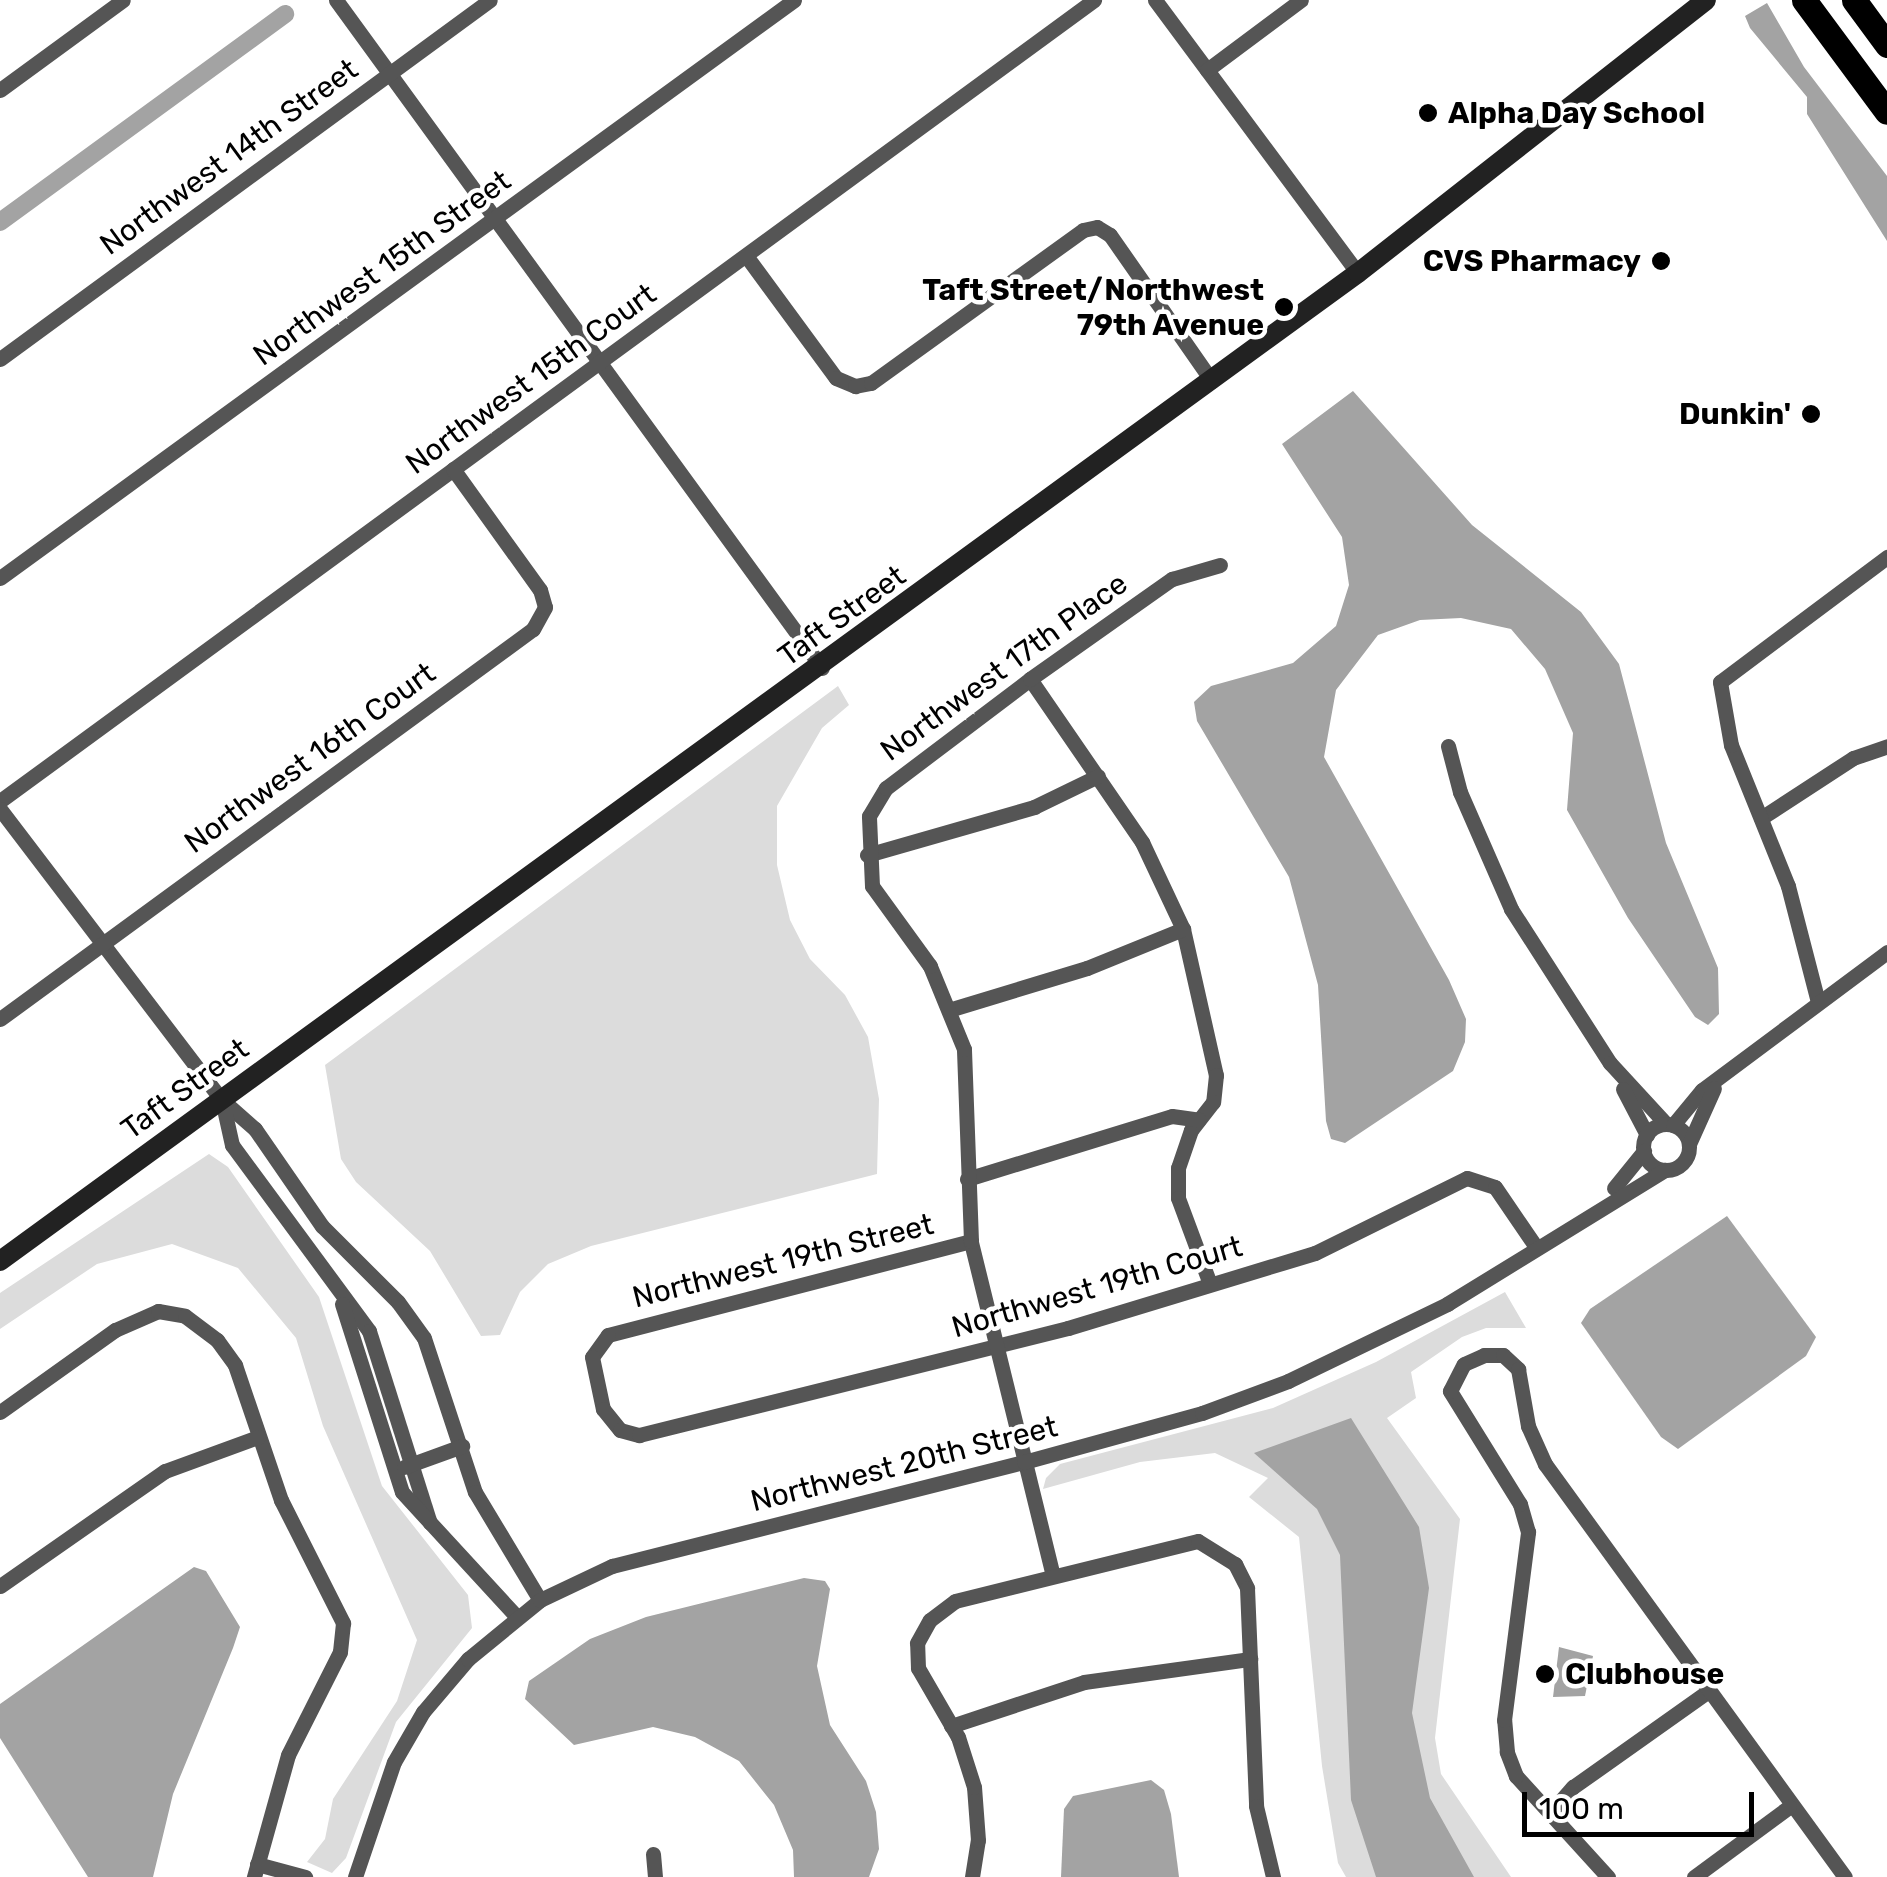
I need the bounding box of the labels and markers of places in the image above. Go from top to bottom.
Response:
place label: Alpha Day School [1448,95,1706,131]
marker: Alpha Day School [1417,102,1439,124]
place label: CVS Pharmacy [1423,243,1641,279]
marker: CVS Pharmacy [1650,250,1672,272]
place label: Taft Street/Northwest 79th Avenue [922,272,1264,342]
marker: Taft Street/Northwest 79th Avenue [1273,296,1295,318]
place label: Dunkin' [1679,396,1791,432]
marker: Dunkin' [1800,403,1822,425]
place label: Clubhouse [1565,1656,1724,1692]
marker: Clubhouse [1534,1663,1556,1685]

